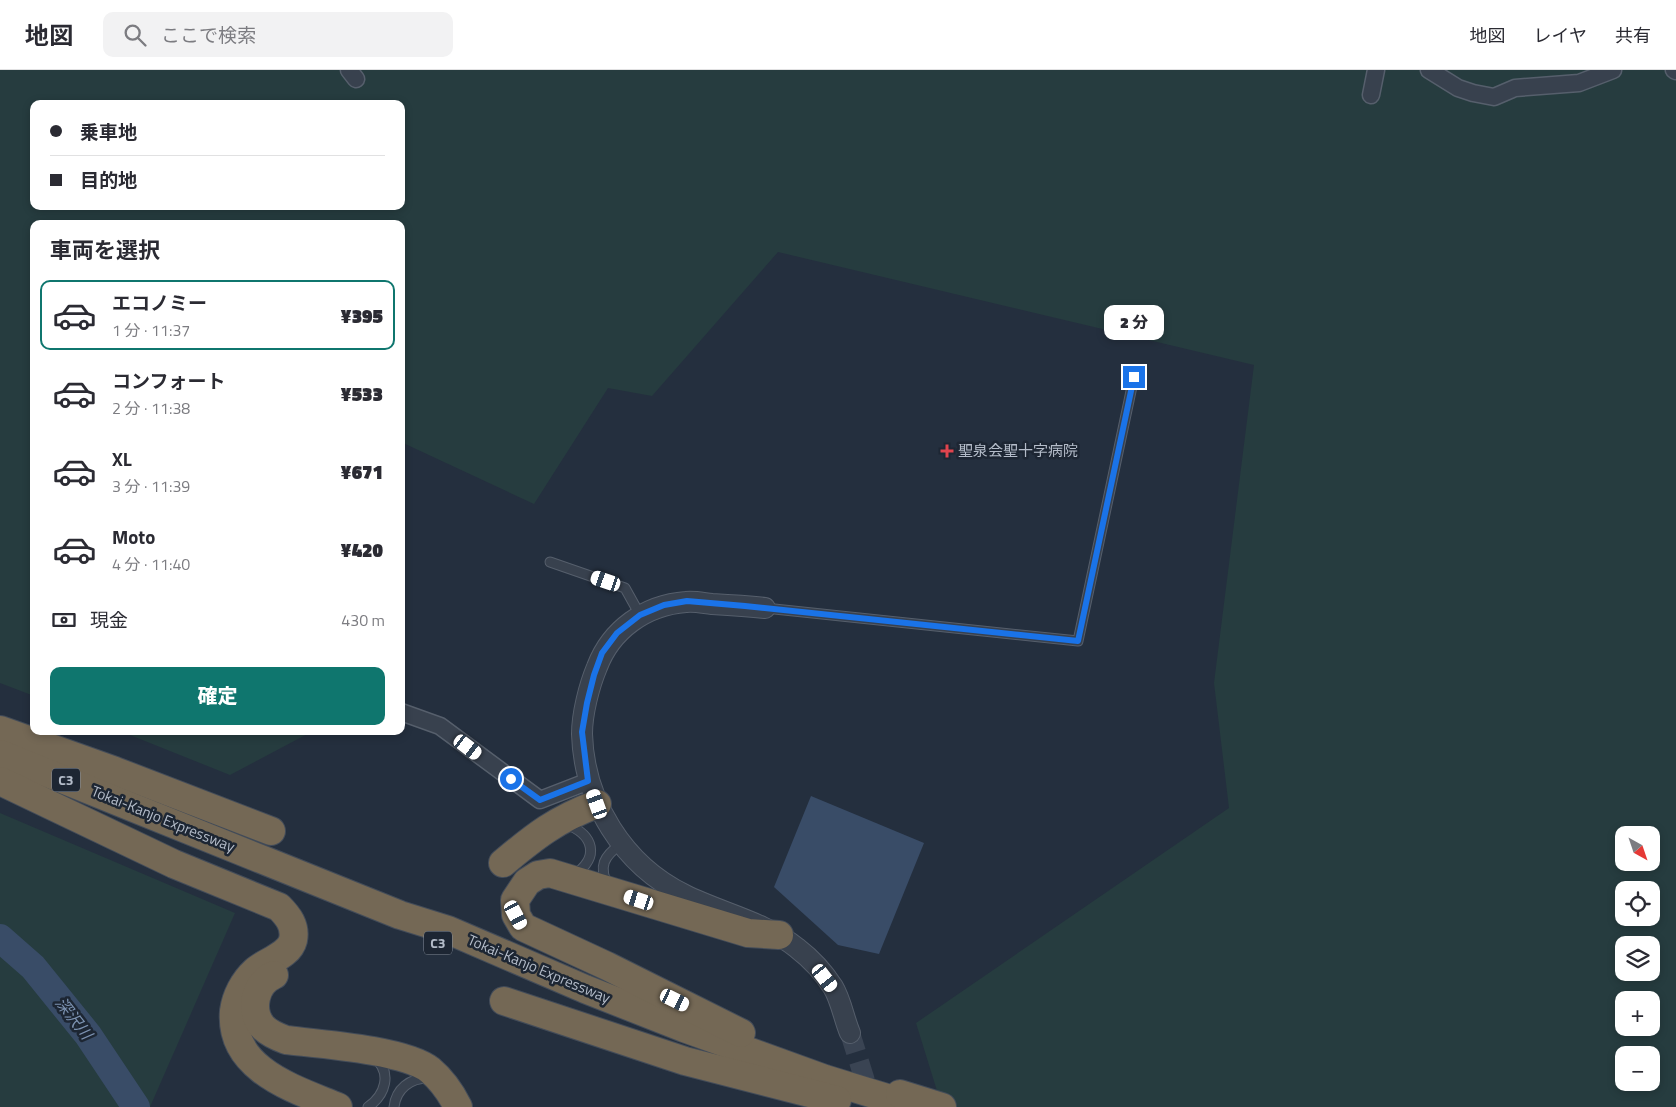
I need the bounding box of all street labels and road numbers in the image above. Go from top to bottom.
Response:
road number: C3 [52,768,80,792]
street label: Tokai-Kanjo Expressway [88,779,238,858]
street label: Tokai-Kanjo Expressway [464,928,614,1009]
road number: C3 [424,931,452,954]

